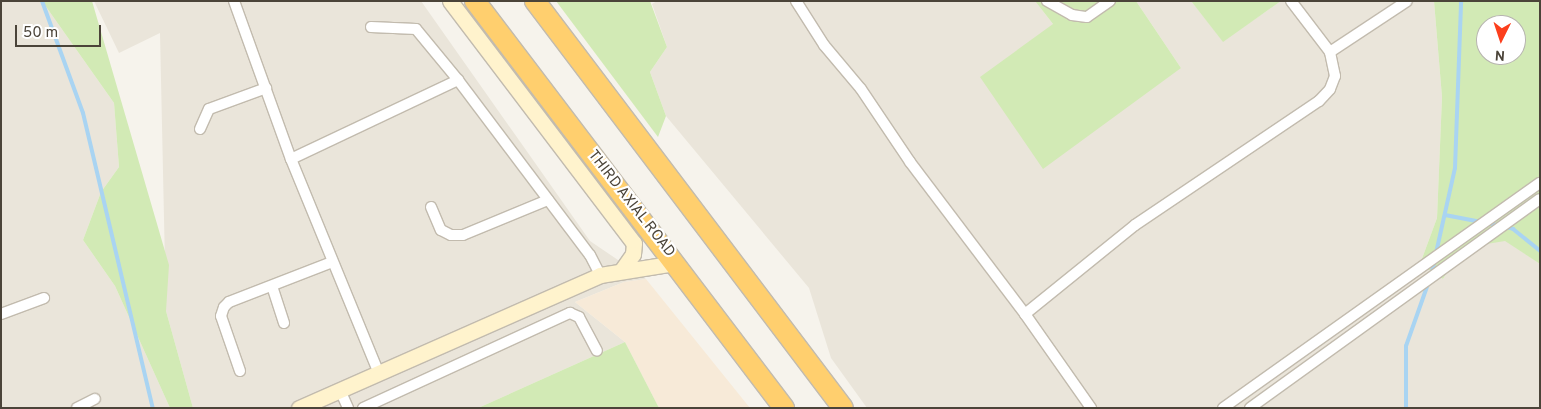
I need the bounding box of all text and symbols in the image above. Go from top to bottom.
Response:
scale bar [18,15,104,47]
north arrow [1476,15,1526,65]
text: 50 m [23,24,58,43]
text: N [1494,46,1506,63]
street label: THIRD AXIAL ROAD [583,146,679,262]

